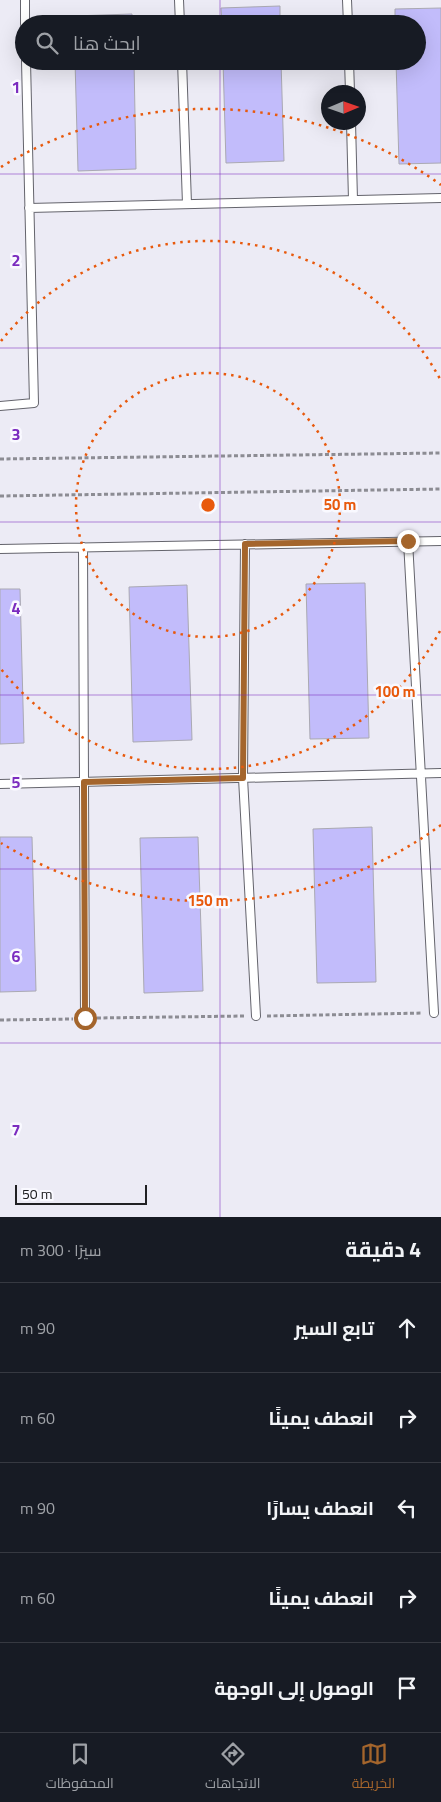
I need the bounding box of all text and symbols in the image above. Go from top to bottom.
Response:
search box [15,15,426,70]
text: ابحث هنا [73,25,141,61]
icon: search [33,29,61,57]
text: 1 [12,72,20,102]
north arrow [321,85,366,130]
text: 2 [12,245,20,275]
text: 3 [12,419,21,449]
text: 50 m [324,490,356,519]
centre of rings [199,496,217,514]
route end [397,530,420,553]
text: 4 [12,593,21,623]
text: 100 m [375,677,415,706]
text: 5 [12,767,21,797]
text: 150 m [188,886,228,915]
text: 6 [12,941,21,971]
route start [74,1007,97,1030]
text: 7 [12,1115,20,1145]
text: 50 m [22,1181,52,1207]
scale bar [15,1182,148,1205]
text: 4 دقيقة [345,1230,421,1269]
text: سيرًا · 300 m [20,1235,101,1265]
text: تابع السير [294,1310,374,1346]
text: 90 m [20,1313,55,1343]
icon: ahead [393,1314,421,1342]
text: انعطف يمينًا [269,1400,374,1436]
text: 60 m [20,1403,55,1433]
icon: right [393,1404,421,1432]
text: انعطف يسارًا [266,1490,374,1526]
text: 90 m [20,1493,55,1523]
icon: left [393,1494,421,1522]
text: انعطف يمينًا [269,1580,374,1616]
text: 60 m [20,1583,55,1613]
icon: right [393,1584,421,1612]
text: الوصول إلى الوجهة [214,1670,374,1706]
icon: arrive [393,1674,421,1702]
tab: المحفوظات [46,1740,114,1796]
tab: الاتجاهات [205,1740,260,1796]
tab: الخريطة [352,1740,395,1796]

